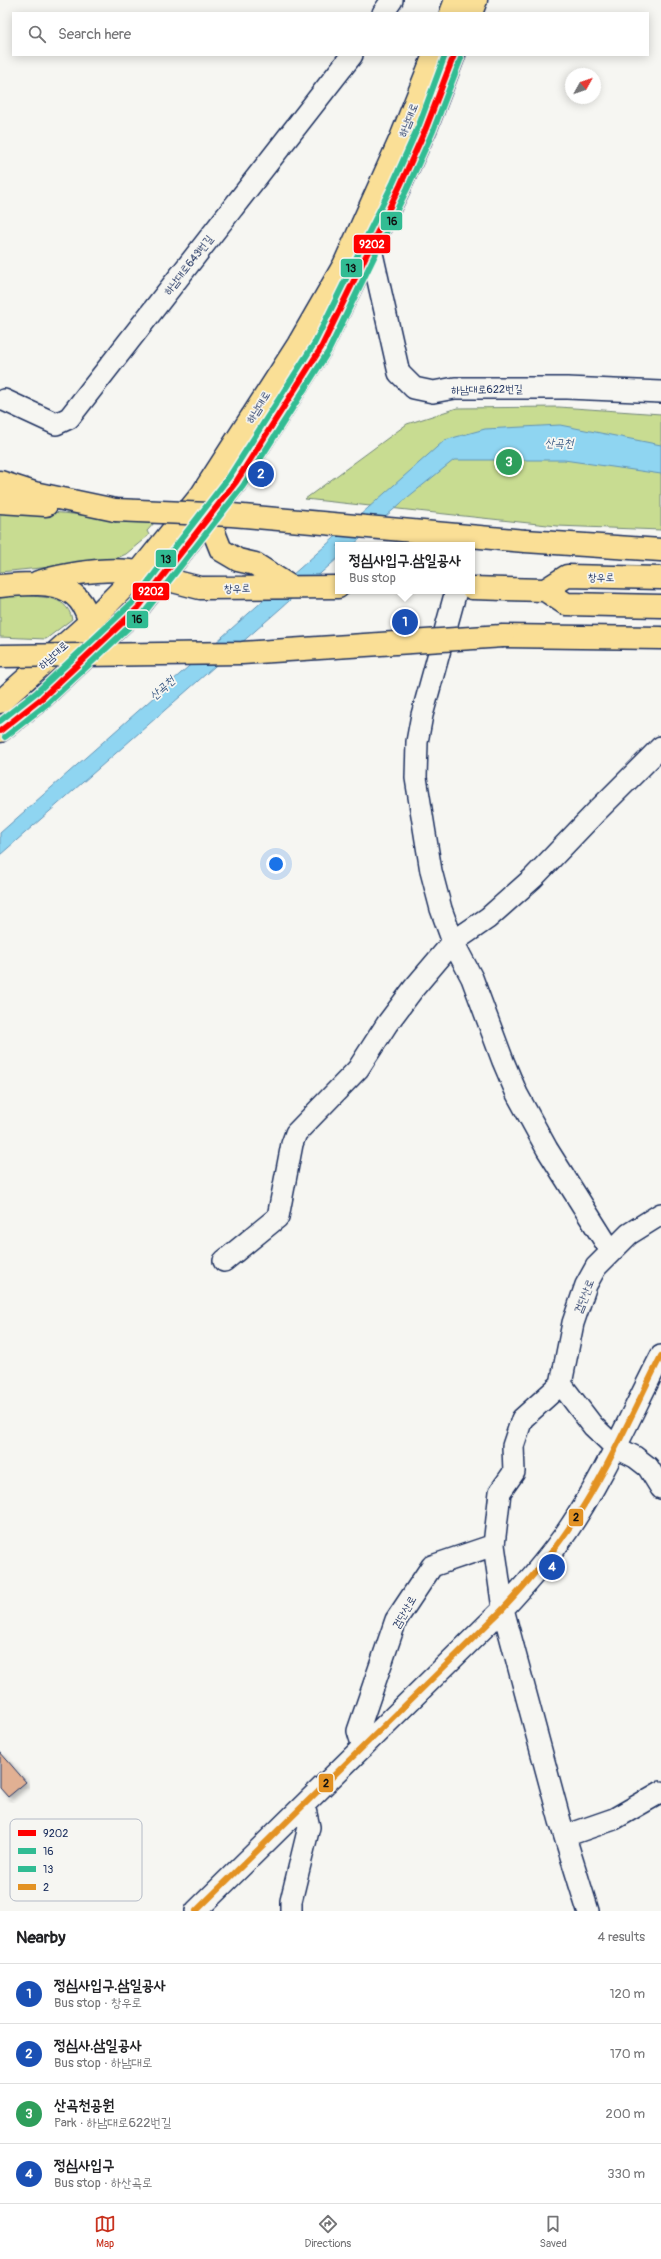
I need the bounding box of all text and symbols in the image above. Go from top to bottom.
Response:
search box [12,12,649,56]
icon: search [26,23,48,45]
text: Search here [58,25,131,44]
north arrow [565,68,601,104]
street label: 하남대로 [396,101,421,139]
line badge: 16 [380,211,403,231]
text: 16 [387,215,398,228]
street label: 하남대로643번길 [161,233,216,298]
line badge: 9202 [353,234,391,254]
text: 9202 [359,238,385,251]
line badge: 13 [340,258,363,278]
text: 13 [346,262,356,275]
street label: 하남대로622번길 [451,382,523,397]
street label: 하남대로 [244,389,273,426]
water label: 산곡천 [545,436,575,451]
pin: 3 [496,447,522,477]
pin: 2 [248,459,274,489]
popup [335,542,475,594]
line badge: 13 [155,549,177,568]
text: 정심사입구.삼일공사 [349,551,461,570]
text: 13 [161,553,171,566]
text: Bus stop [349,570,396,586]
street label: 창우로 [588,571,615,584]
line badge: 9202 [132,582,170,601]
street label: 창우로 [224,582,251,595]
text: 9202 [138,585,164,598]
pin: 1 [392,607,418,637]
line badge: 16 [126,610,149,629]
text: 16 [132,613,143,626]
street label: 하남대로 [36,639,71,672]
water label: 산곡천 [147,672,179,704]
your location [266,854,286,874]
street label: 검단산로 [572,1277,597,1315]
line badge: 2 [568,1508,584,1527]
text: 2 [573,1511,579,1524]
pin: 4 [539,1552,565,1582]
street label: 검단산로 [390,1594,419,1631]
line badge: 2 [318,1773,334,1793]
text: 2 [323,1777,329,1790]
legend [10,1819,142,1901]
text: 9202 [43,1827,68,1840]
text: 16 [43,1845,54,1858]
text: 13 [43,1863,53,1876]
text: 2 [43,1881,49,1894]
text: Nearby [16,1927,65,1948]
text: 4 results [598,1929,645,1945]
text: 정심사입구.삼일공사 [54,1976,166,1995]
text: 1 [26,1986,32,2002]
text: 120 m [609,1986,645,2002]
text: Bus stop · 창우로 [54,1995,142,2011]
text: 정심사.삼일공사 [54,2036,142,2055]
text: 2 [25,2046,33,2062]
text: 170 m [610,2046,645,2062]
text: Bus stop · 하남대로 [54,2055,153,2071]
text: 산곡천공원 [54,2096,114,2115]
text: 3 [25,2106,33,2122]
text: 200 m [606,2106,645,2122]
text: Park · 하남대로622번길 [54,2115,171,2131]
text: 정심사입구 [54,2156,114,2175]
text: 4 [25,2166,33,2182]
text: 330 m [607,2166,645,2182]
text: Bus stop · 하산곡로 [54,2175,153,2191]
tab: Map [94,2213,116,2250]
tab: Directions [304,2213,351,2250]
tab: Saved [540,2213,567,2250]

